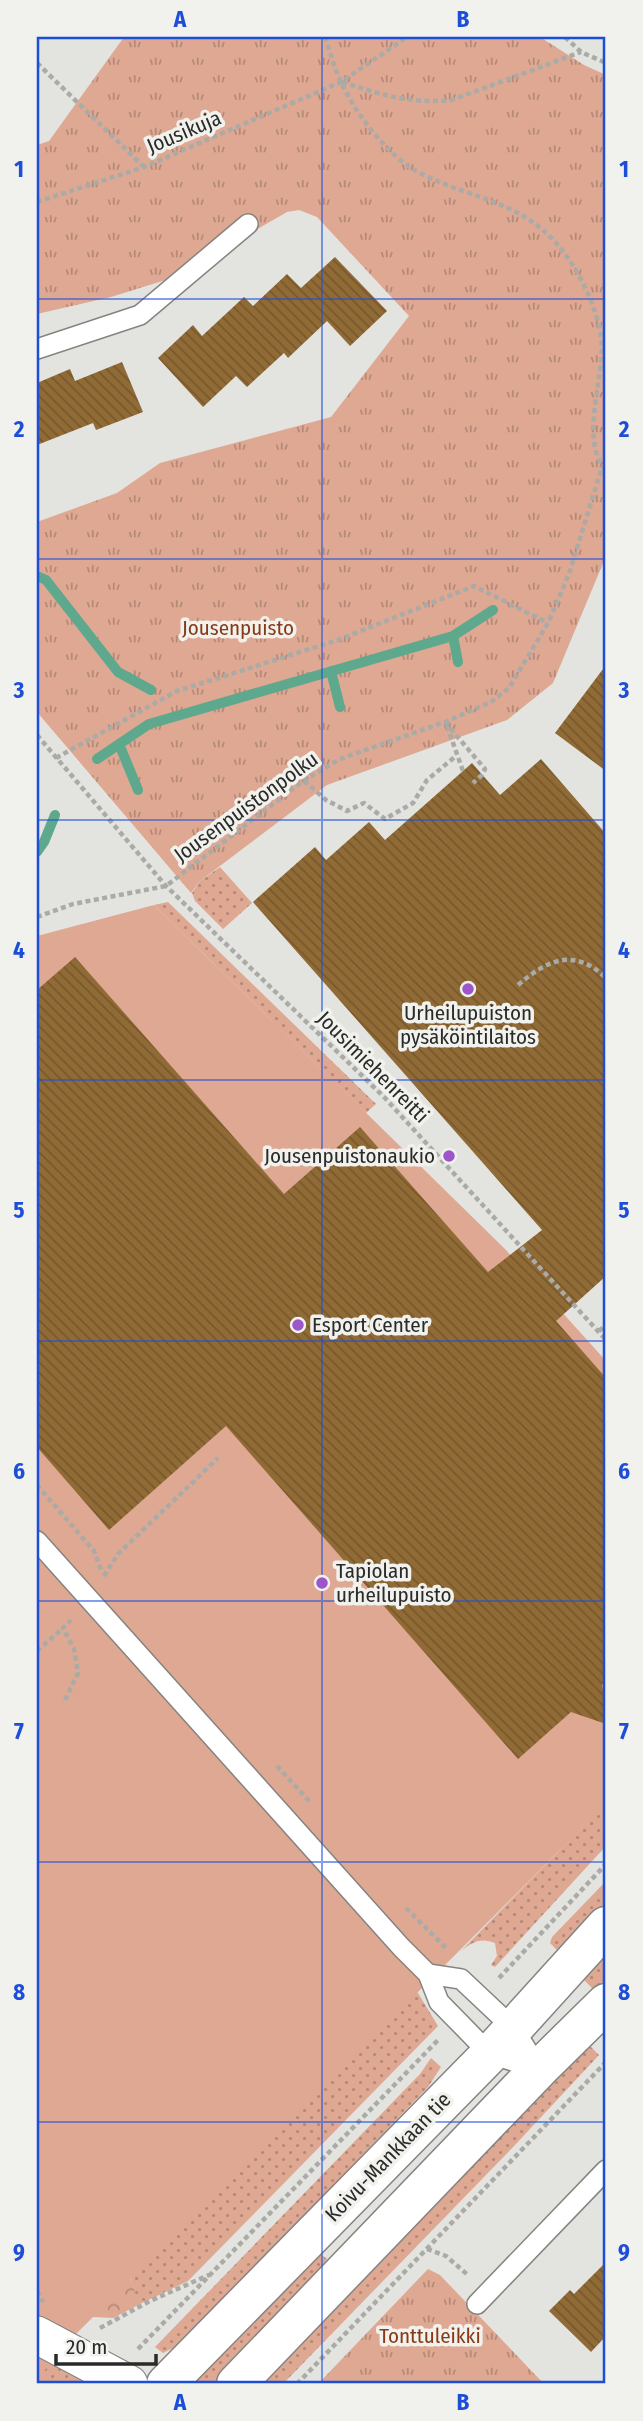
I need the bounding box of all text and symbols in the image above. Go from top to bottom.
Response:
text: A [173,5,187,33]
text: B [457,5,470,33]
street label: Jousikuja [143,105,225,159]
text: 1 [14,155,24,183]
text: 1 [619,155,629,183]
text: 2 [13,415,25,443]
text: 2 [618,415,630,443]
park label: Jousenpuisto [182,615,294,641]
text: 3 [13,676,25,704]
text: 3 [618,676,630,704]
street label: Jousenpuistonpolku [169,746,323,868]
text: 4 [13,936,25,964]
text: 4 [618,936,630,964]
marker: Urheilupuiston pysäköintilaitos [460,981,476,997]
place label: Urheilupuiston pysäköintilaitos [400,1000,536,1050]
street label: Jousimiehenreitti [312,1006,434,1128]
place label: Jousenpuistonaukio [264,1143,435,1169]
marker: Jousenpuistonaukio [441,1148,457,1164]
text: 5 [13,1196,25,1224]
text: 5 [618,1196,630,1224]
place label: Esport Center [312,1312,429,1338]
marker: Esport Center [290,1317,306,1333]
text: 6 [13,1457,25,1485]
text: 6 [618,1457,630,1485]
place label: Tapiolan urheilupuisto [336,1558,452,1608]
marker: Tapiolan urheilupuisto [314,1575,330,1591]
text: 7 [14,1717,24,1745]
text: 7 [619,1717,629,1745]
text: 8 [13,1978,25,2006]
text: 8 [618,1978,630,2006]
street label: Koivu-Mankkaan tie [320,2087,456,2227]
text: 9 [13,2238,25,2266]
text: 9 [618,2238,630,2266]
scale bar [56,2323,156,2367]
park label: Tonttuleikki [379,2323,481,2349]
text: 20 m [66,2334,107,2360]
text: A [173,2388,187,2416]
text: B [457,2388,470,2416]

